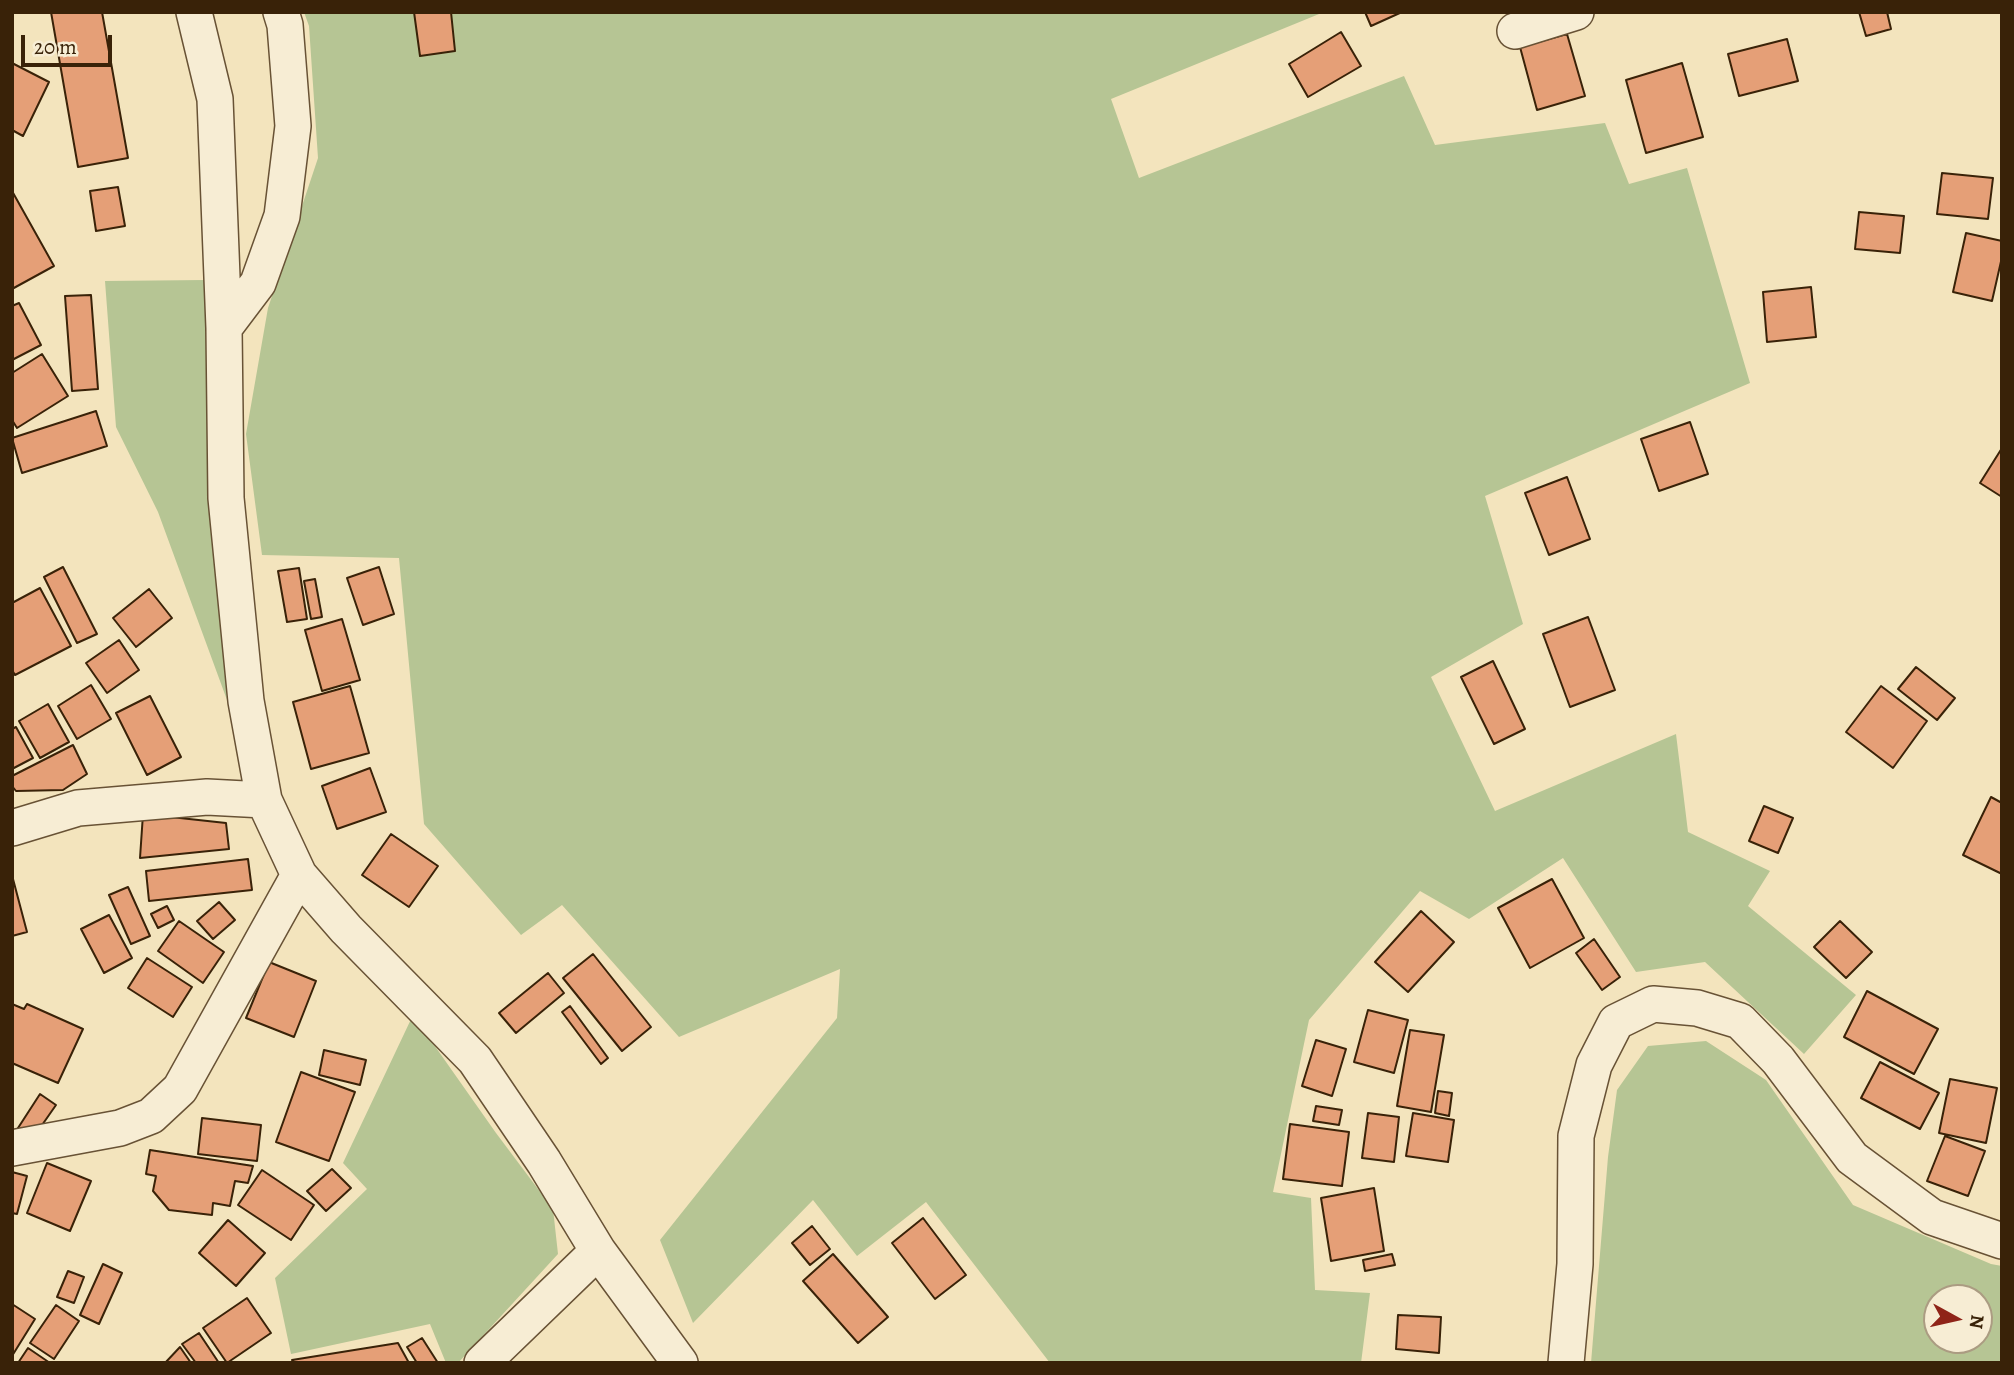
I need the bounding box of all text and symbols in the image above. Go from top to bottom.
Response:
scale bar [24,21,116,65]
text: 20 m [34,33,77,61]
north arrow [1923,1284,1993,1354]
text: N [1963,1313,1991,1330]

